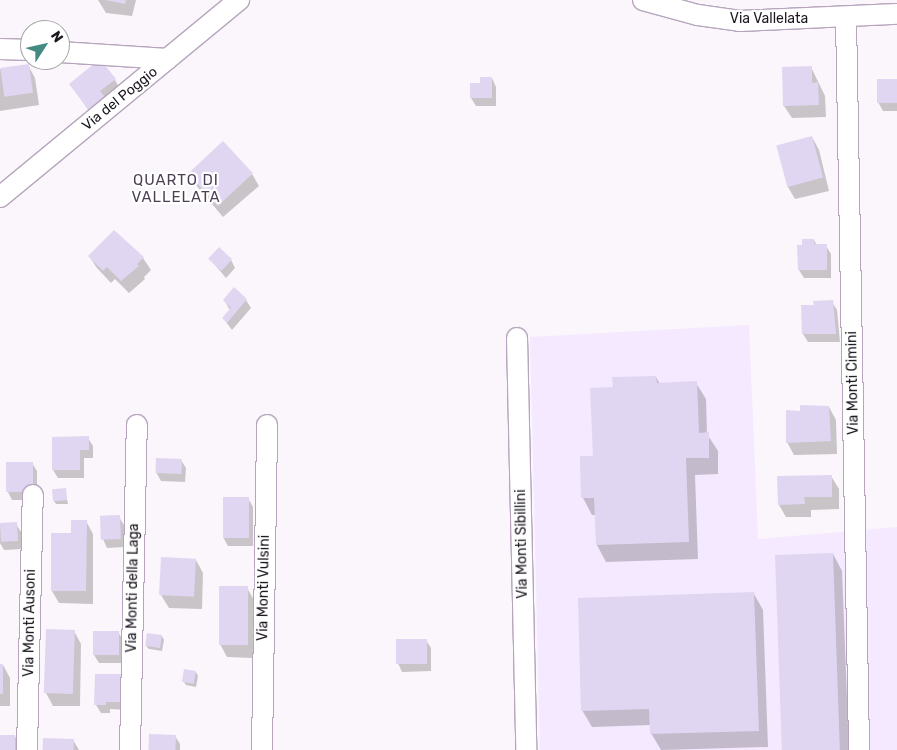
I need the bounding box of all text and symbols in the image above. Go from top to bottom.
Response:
street label: Via Vallelata [730,11,808,27]
north arrow [20,20,70,70]
text: N [47,28,67,46]
street label: Via del Poggio [79,64,161,134]
district label: QUARTO DI VALLELATA [130,171,222,206]
street label: Via Monti Cimini [844,331,862,435]
street label: Via Monti Sibillini [513,489,531,599]
street label: Via Monti della Laga [123,523,143,653]
street label: Via Monti Vulsini [255,535,273,641]
street label: Via Monti Ausoni [21,569,39,677]

